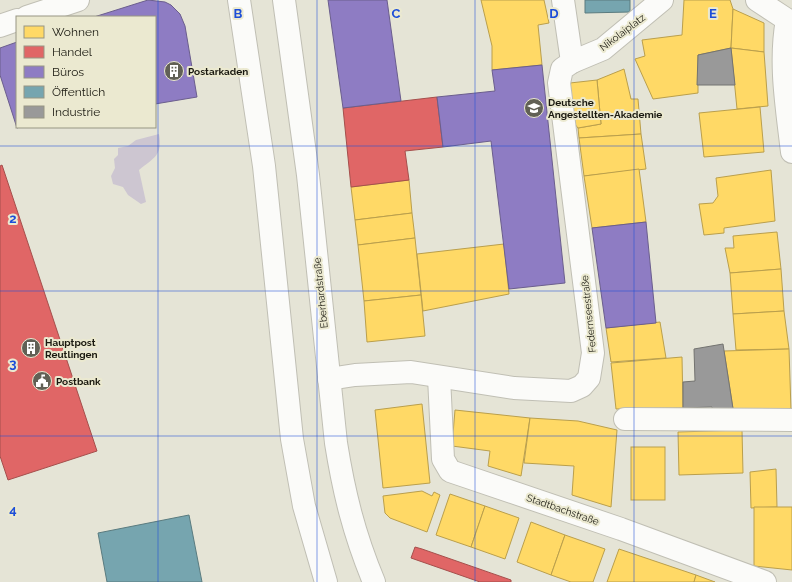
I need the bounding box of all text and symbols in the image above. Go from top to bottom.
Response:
text: B [234,6,243,21]
text: C [392,6,401,21]
text: D [549,6,559,21]
text: E [709,6,717,21]
street label: Nikolaiplatz [598,12,647,53]
legend [16,16,156,128]
text: Wohnen [52,25,99,39]
text: Handel [52,45,93,59]
building icon: Postarkaden [163,60,185,82]
text: Büros [52,65,84,79]
place label: Postarkaden [188,66,248,77]
text: Öffentlich [52,85,105,99]
school or university icon: Deutsche Angestellten-Akademie [523,97,545,119]
place label: Deutsche Angestellten-Akademie [548,97,662,120]
text: Industrie [52,105,100,119]
text: 2 [9,211,17,226]
street label: Eberhardstraße [311,257,330,329]
street label: Federnseestraße [579,274,598,353]
building icon: Hauptpost Reutlingen [20,337,42,359]
place label: Hauptpost Reutlingen [45,337,98,360]
text: 3 [9,356,17,371]
public building icon: Postbank [31,370,53,392]
place label: Postbank [56,376,101,387]
street label: Stadtbachstraße [525,492,601,527]
text: 4 [9,502,17,517]

